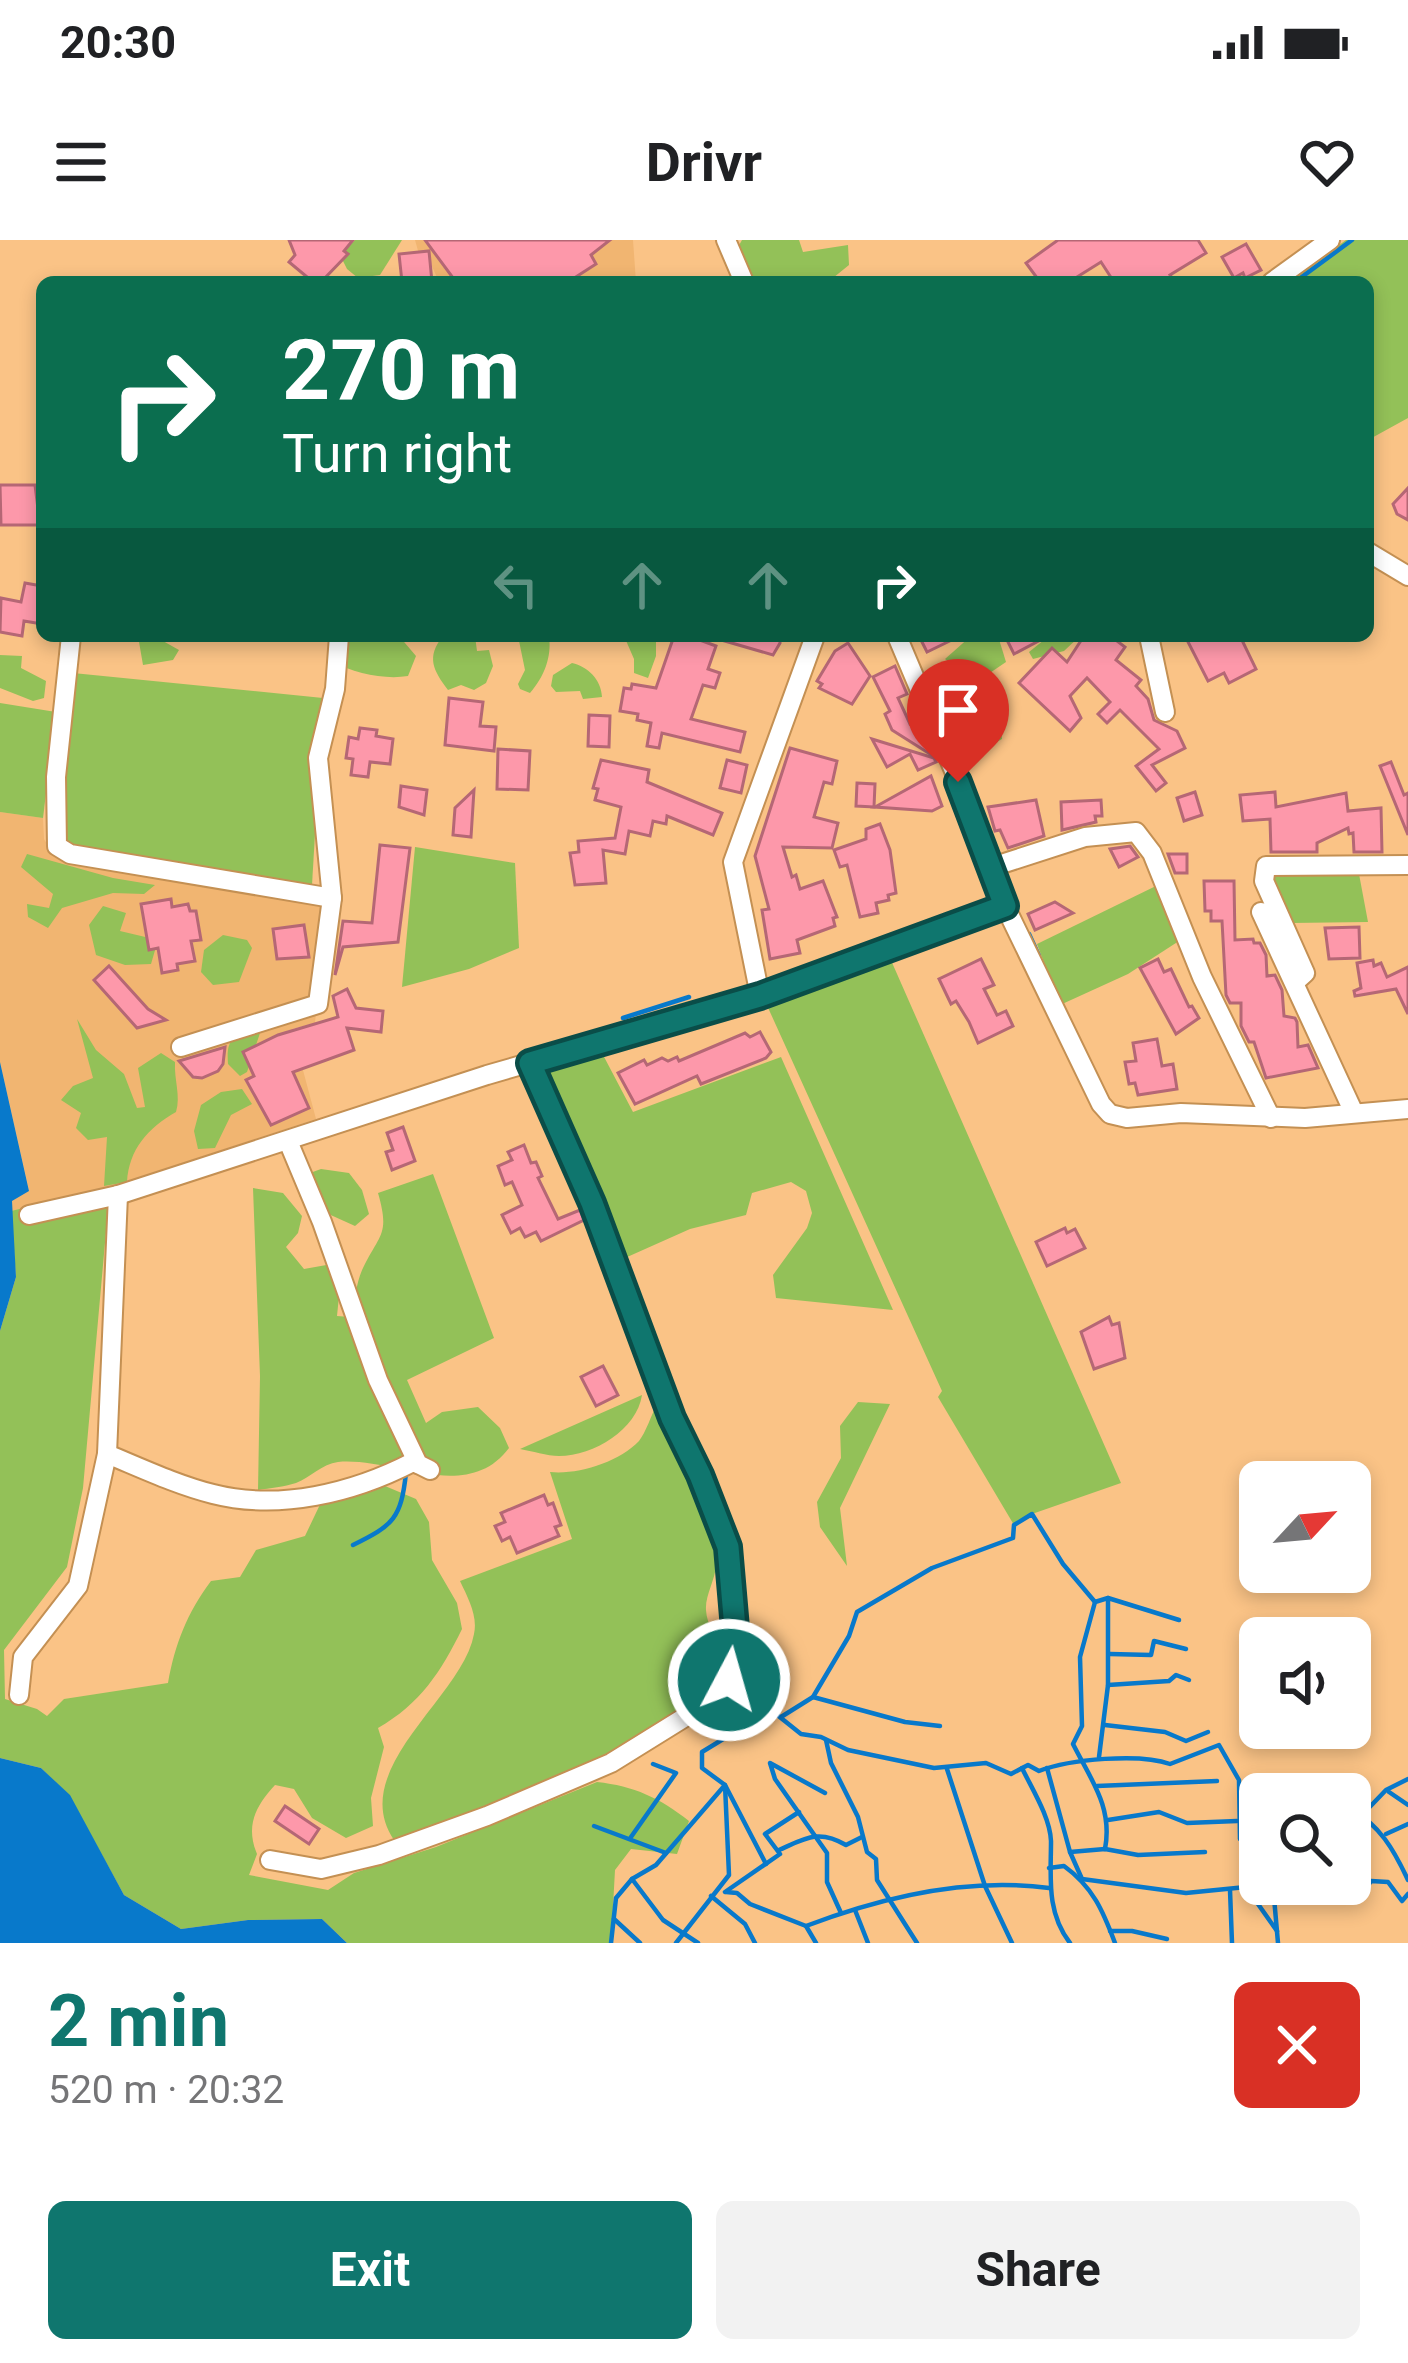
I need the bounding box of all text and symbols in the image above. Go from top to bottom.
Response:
text: 20:30 [60,16,176,69]
icon: menu [48,129,114,195]
icon: heart [1294,129,1360,195]
text: Drivr [646,131,762,194]
text: 270 m [282,321,520,420]
icon: right [84,324,240,480]
text: Turn right [282,422,512,485]
icon: left [483,552,549,618]
icon: ahead [609,552,675,618]
icon: ahead [735,552,801,618]
icon: right [861,552,927,618]
pin [907,659,1009,782]
icon: arrive [925,677,991,743]
north arrow [1239,1461,1371,1593]
map controls [1239,1461,1371,1905]
position arrow [666,1617,792,1743]
button: sound [1239,1617,1371,1749]
button: search [1239,1773,1371,1905]
text: 2 min [48,1979,229,2064]
button: close [1234,1982,1360,2108]
text: 520 m · 20:32 [48,2067,284,2113]
button: Exit [48,2201,692,2339]
button: Share [716,2201,1360,2339]

